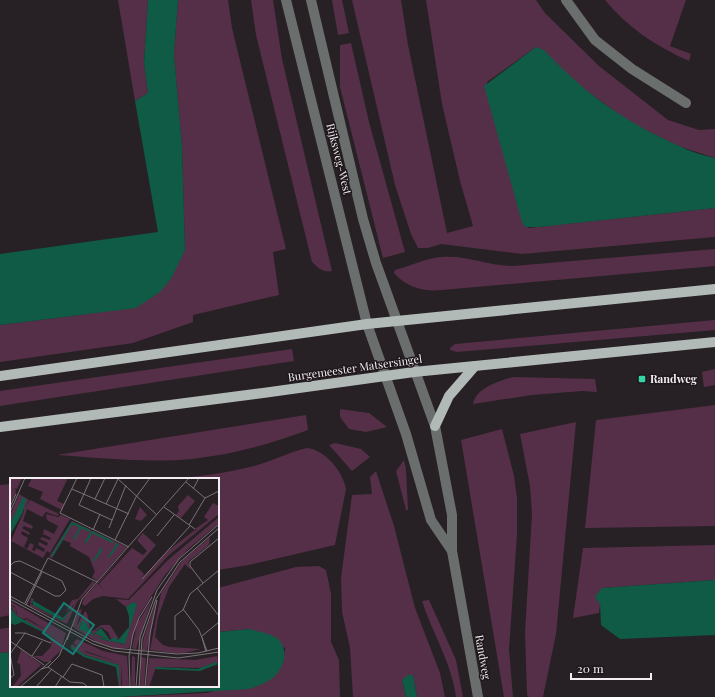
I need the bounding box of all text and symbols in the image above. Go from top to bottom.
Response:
street label: Rijksweg-West [323,122,356,196]
street label: Burgemeester Matsersingel [287,351,423,384]
place label: Randweg [650,371,698,386]
marker: Randweg [637,374,647,384]
inset map [10,478,219,687]
street label: Randweg [472,633,495,681]
scale bar [571,655,651,681]
text: 20 m [577,660,604,676]

